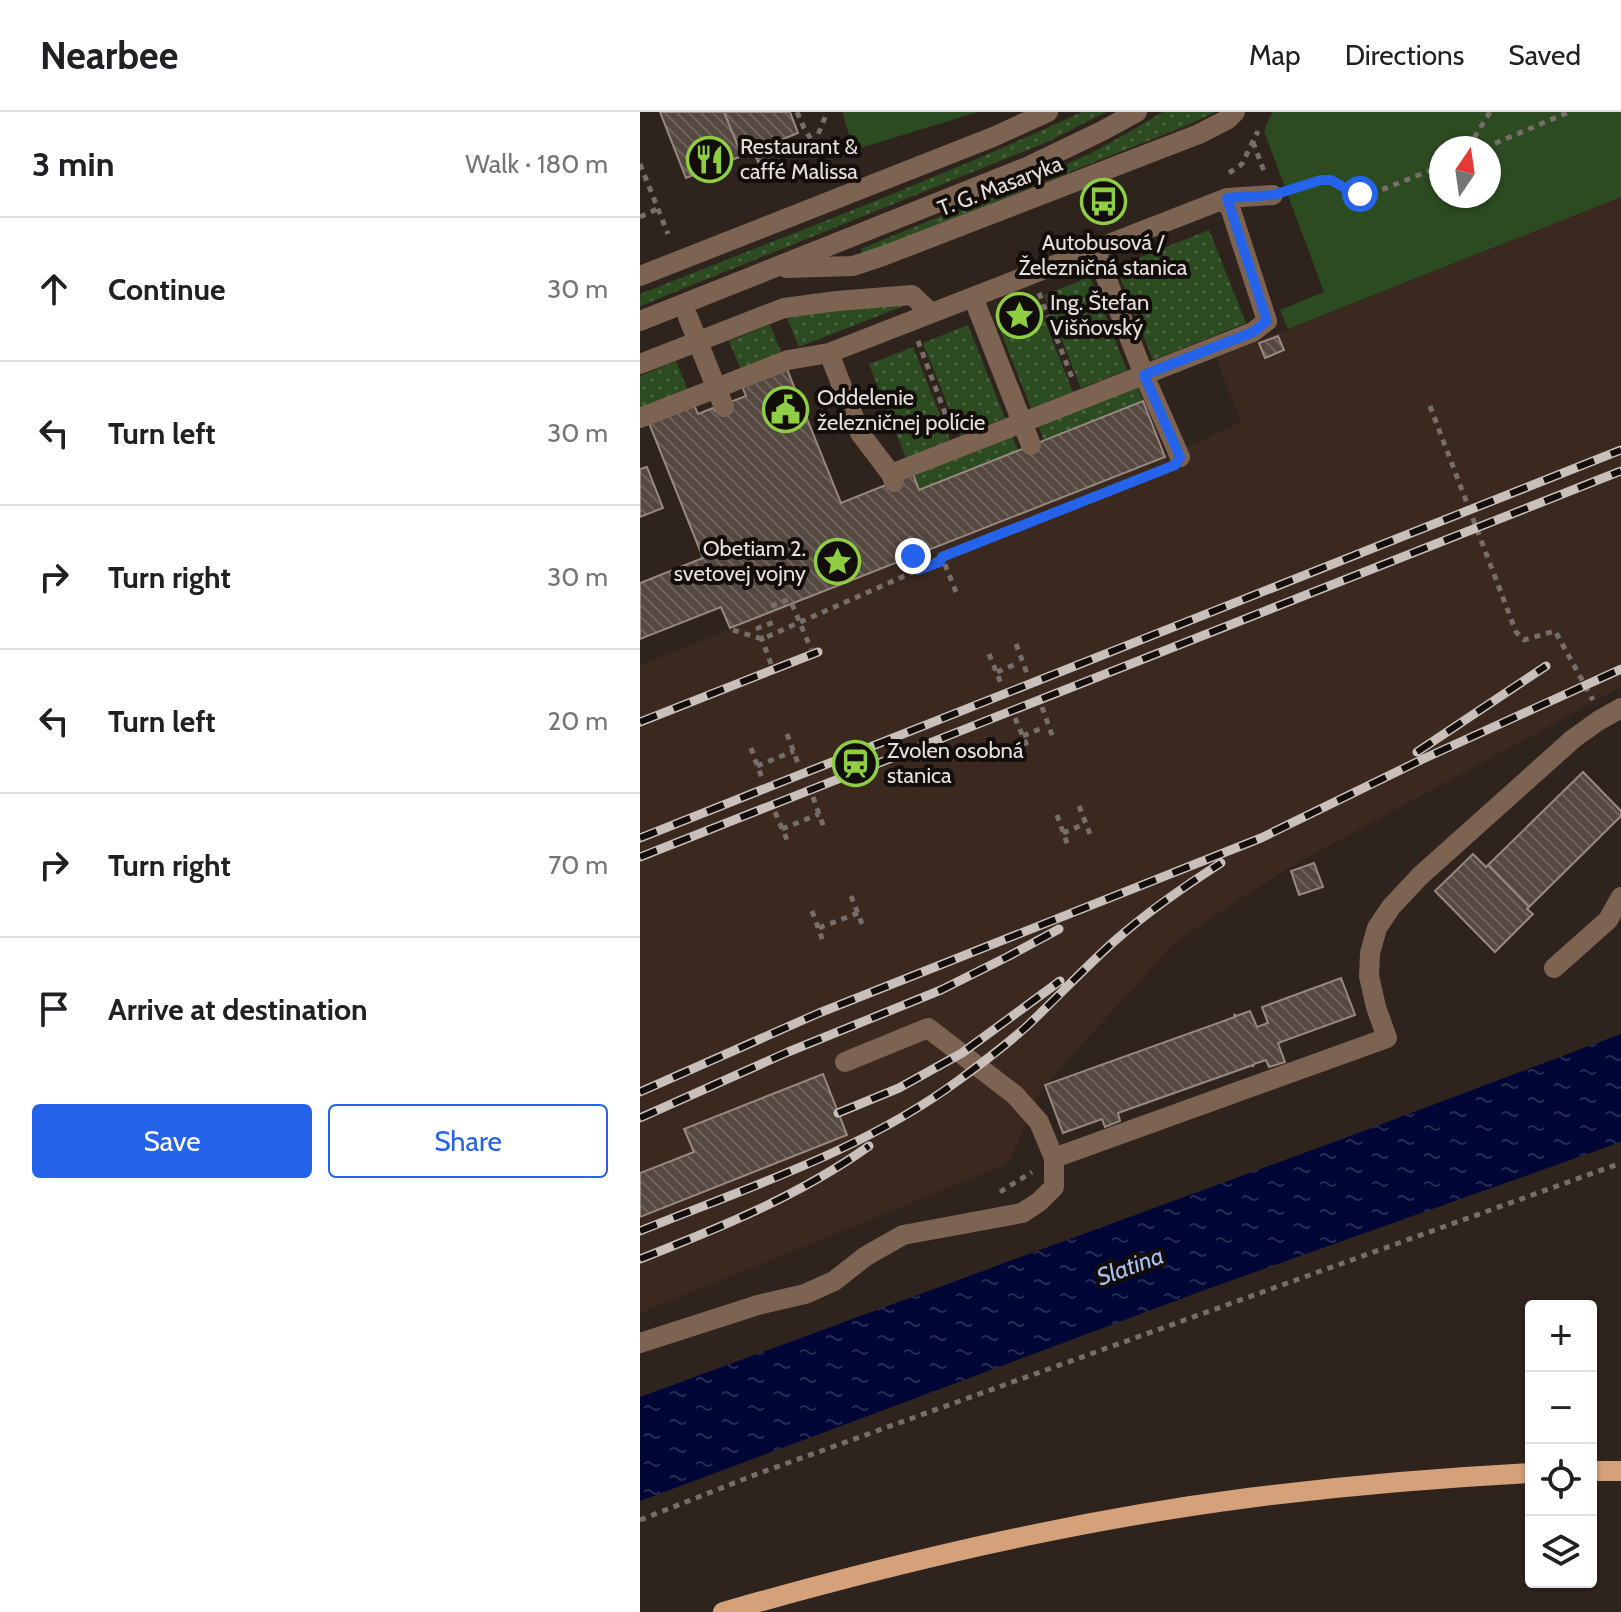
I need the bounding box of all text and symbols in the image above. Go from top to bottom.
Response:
text: Nearbee [40,32,178,79]
text: Map [1249,38,1301,72]
text: Directions [1345,38,1464,72]
text: Saved [1508,38,1581,72]
place label: Restaurant & caffé Malissa [740,133,859,185]
restaurant icon: Restaurant & caffé Malissa [685,135,733,183]
north arrow [1429,136,1501,208]
text: 3 min [32,143,114,185]
text: Walk · 180 m [465,148,608,180]
street label: T. G. Masaryka [934,150,1066,222]
route start [1342,176,1378,212]
bus stop icon: Autobusová / Železničná stanica [1079,177,1127,225]
place label: Autobusová / Železničná stanica [1019,229,1188,281]
icon: ahead [32,267,76,311]
text: Continue [108,271,225,308]
text: 30 m [547,273,608,305]
place label: Ing. Štefan Višňovský [1050,289,1149,341]
place icon: Ing. Štefan Višňovský [995,291,1043,339]
place label: Oddelenie železničnej polície [817,384,985,436]
public building icon: Oddelenie železničnej polície [762,386,810,434]
icon: left [32,411,76,455]
text: Turn left [108,415,216,452]
text: 30 m [547,417,608,449]
place label: Obetiam 2. svetovej vojny [674,535,806,587]
place icon: Obetiam 2. svetovej vojny [813,537,861,585]
route end [895,538,931,574]
icon: right [32,555,76,599]
text: Turn right [108,559,231,596]
text: 30 m [547,561,608,593]
icon: left [32,699,76,743]
text: Turn left [108,703,216,740]
text: 20 m [548,705,608,737]
place label: Zvolen osobná stanica [887,737,1024,789]
station icon: Zvolen osobná stanica [832,739,880,787]
icon: right [32,843,76,887]
text: Turn right [108,847,231,884]
text: 70 m [548,849,608,881]
icon: arrive [32,987,76,1031]
text: Arrive at destination [108,991,368,1028]
button: Save [32,1104,312,1178]
button: Share [328,1104,608,1178]
water label: Slatina [1093,1241,1167,1291]
map controls [1525,1300,1597,1588]
button: + [1525,1300,1597,1372]
button: − [1525,1372,1597,1444]
button: locate [1525,1444,1597,1516]
button: layers [1525,1516,1597,1588]

